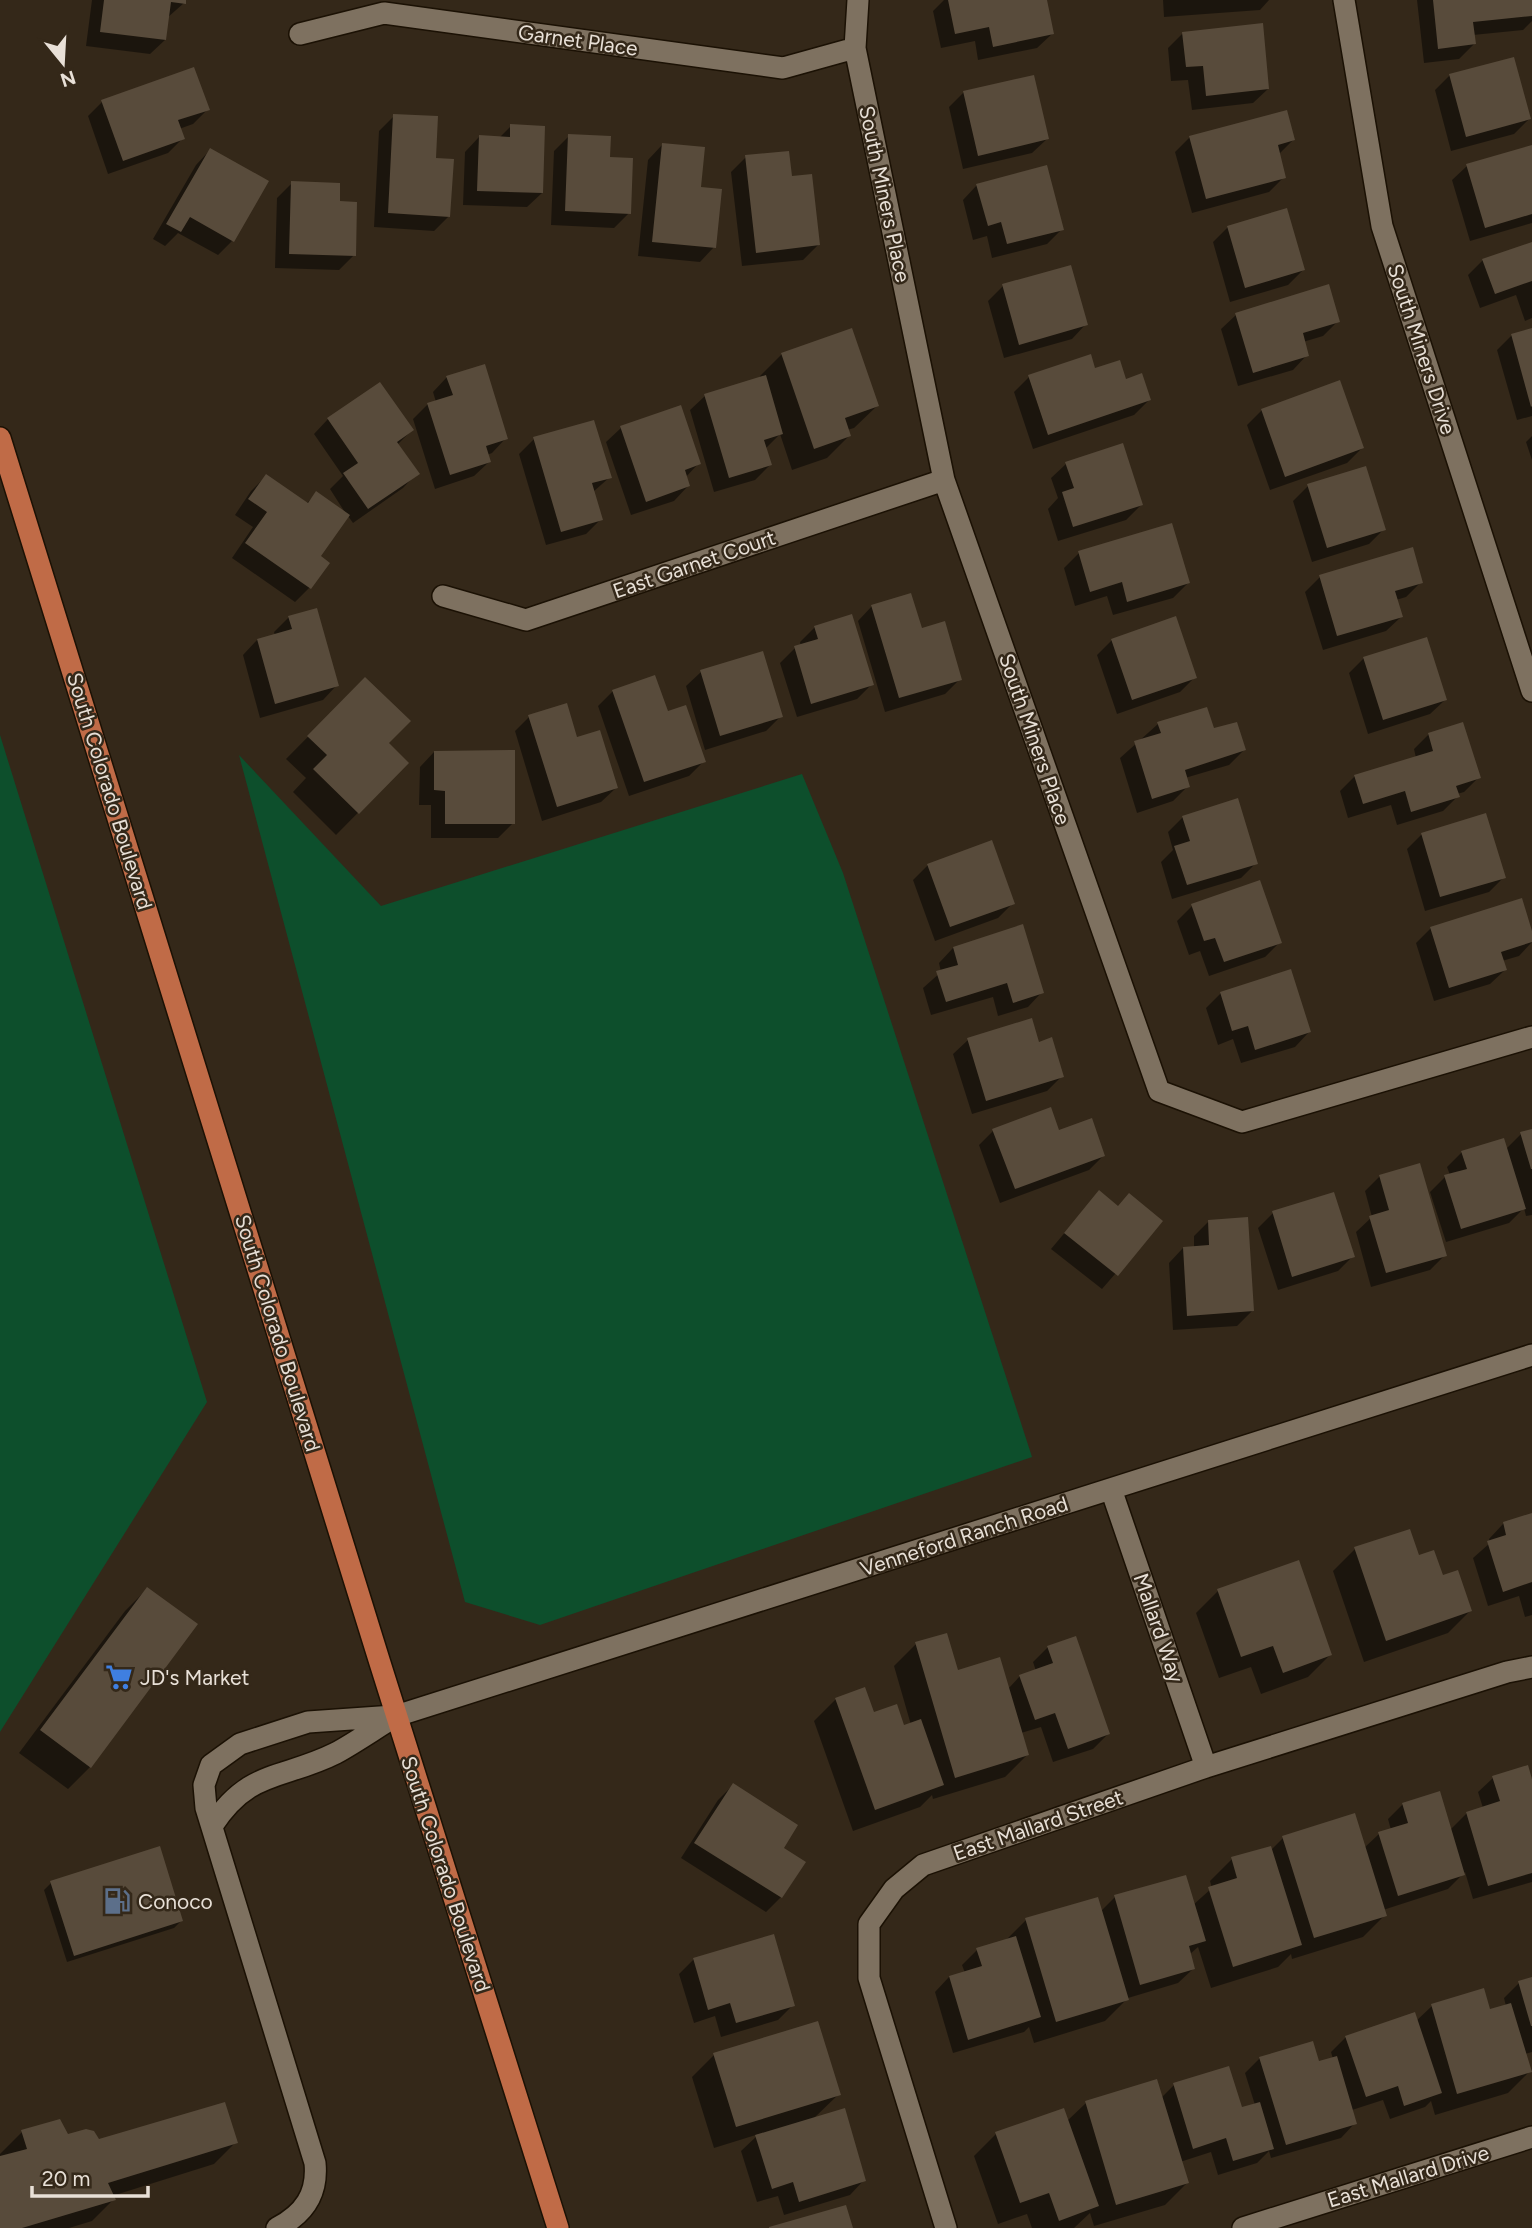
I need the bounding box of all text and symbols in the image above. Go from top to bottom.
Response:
street label: Garnet Place [517,19,639,61]
north arrow [28,28,98,98]
text: N [58,65,79,92]
street label: South Miners Place [854,103,916,285]
street label: South Miners Drive [1383,260,1461,438]
street label: East Garnet Court [609,524,779,604]
street label: South Miners Place [994,650,1076,828]
street label: South Colorado Boulevard [62,669,158,913]
street label: South Colorado Boulevard [230,1211,326,1455]
street label: Venneford Ranch Road [857,1491,1071,1581]
street label: Mallard Way [1129,1570,1189,1686]
supermarket icon: JD's Market [104,1662,134,1692]
place label: JD's Market [140,1665,249,1690]
street label: South Colorado Boulevard [396,1753,496,1995]
street label: East Mallard Street [950,1784,1126,1866]
fuel station icon: Conoco [102,1886,132,1916]
place label: Conoco [138,1889,213,1914]
street label: East Mallard Drive [1324,2140,1492,2212]
scale bar [32,2154,147,2198]
text: 20 m [42,2166,90,2191]

